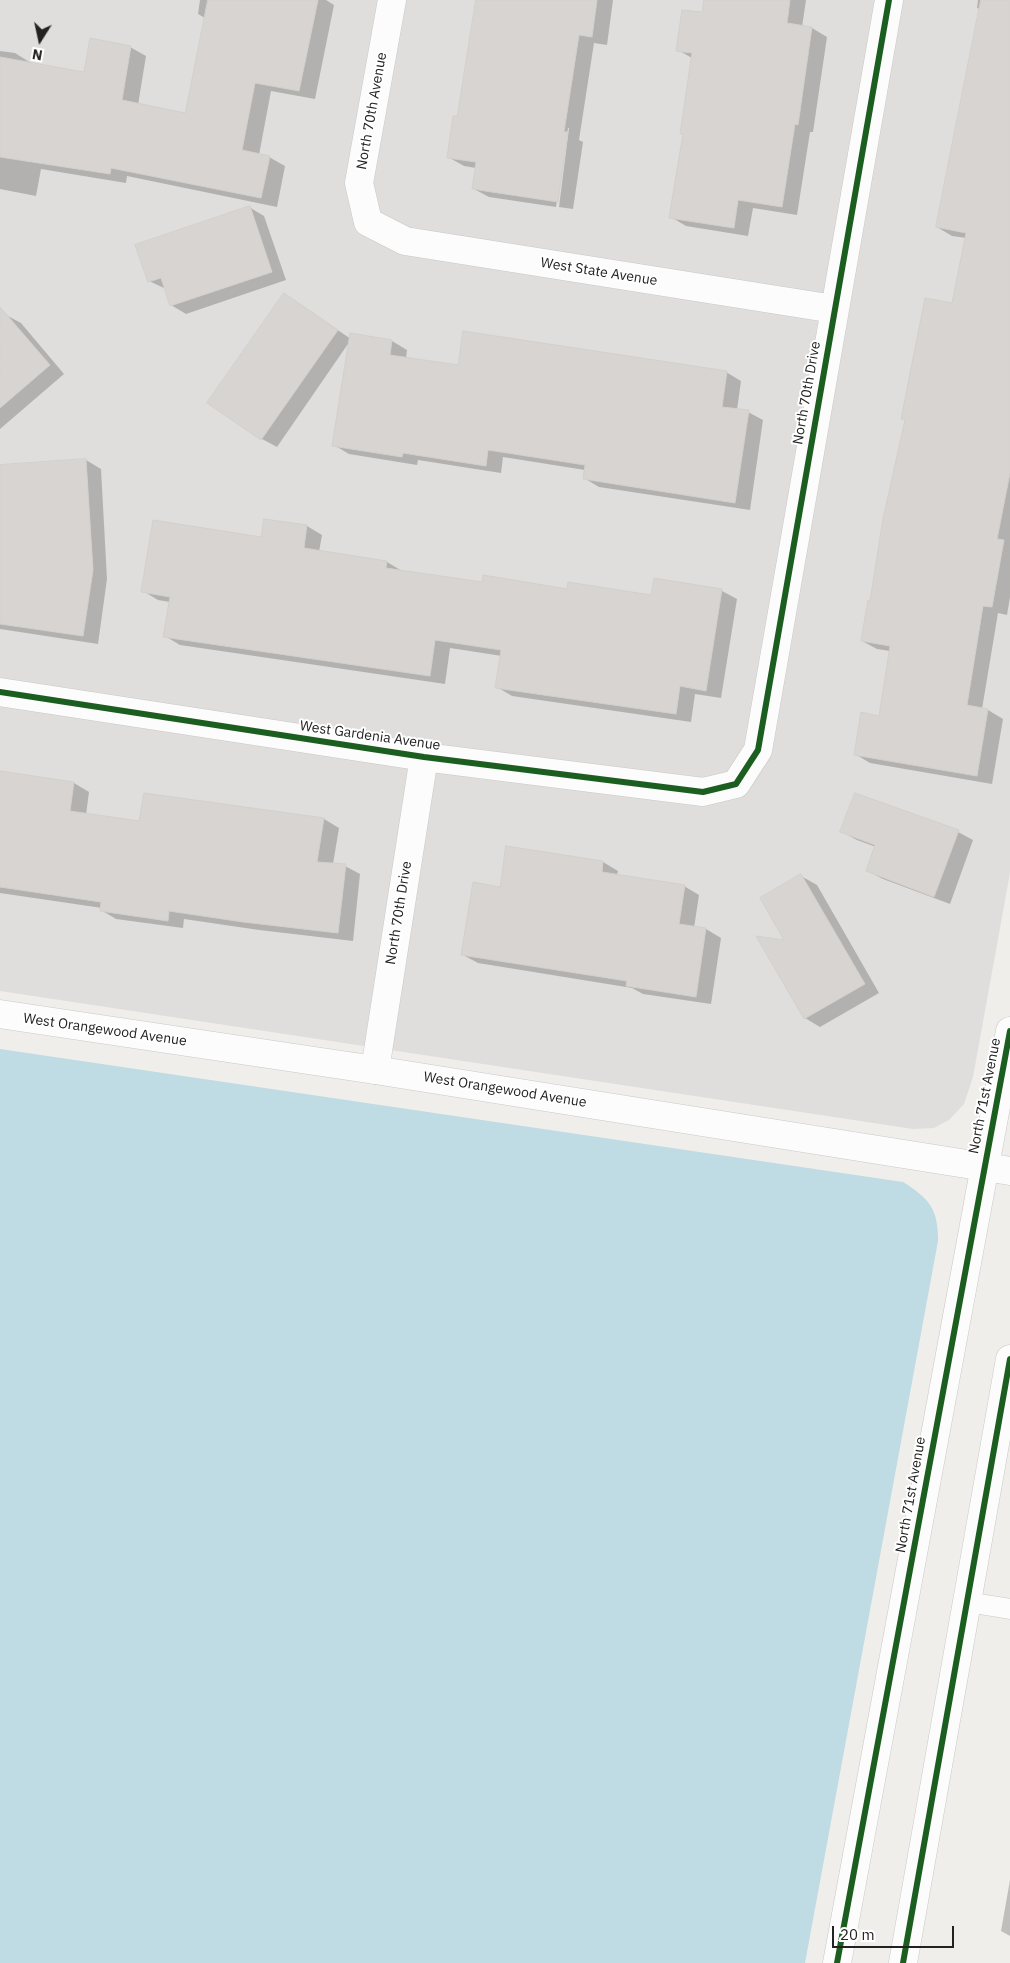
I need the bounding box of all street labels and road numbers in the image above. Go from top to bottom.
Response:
street label: North 70th Avenue [353,51,391,171]
street label: West State Avenue [539,254,659,290]
street label: North 70th Drive [790,340,824,446]
street label: West Gardenia Avenue [299,718,441,754]
street label: North 70th Drive [383,860,415,966]
street label: West Orangewood Avenue [22,1010,188,1050]
street label: North 71st Avenue [966,1037,1004,1155]
street label: West Orangewood Avenue [422,1069,588,1111]
street label: North 71st Avenue [893,1436,929,1554]

